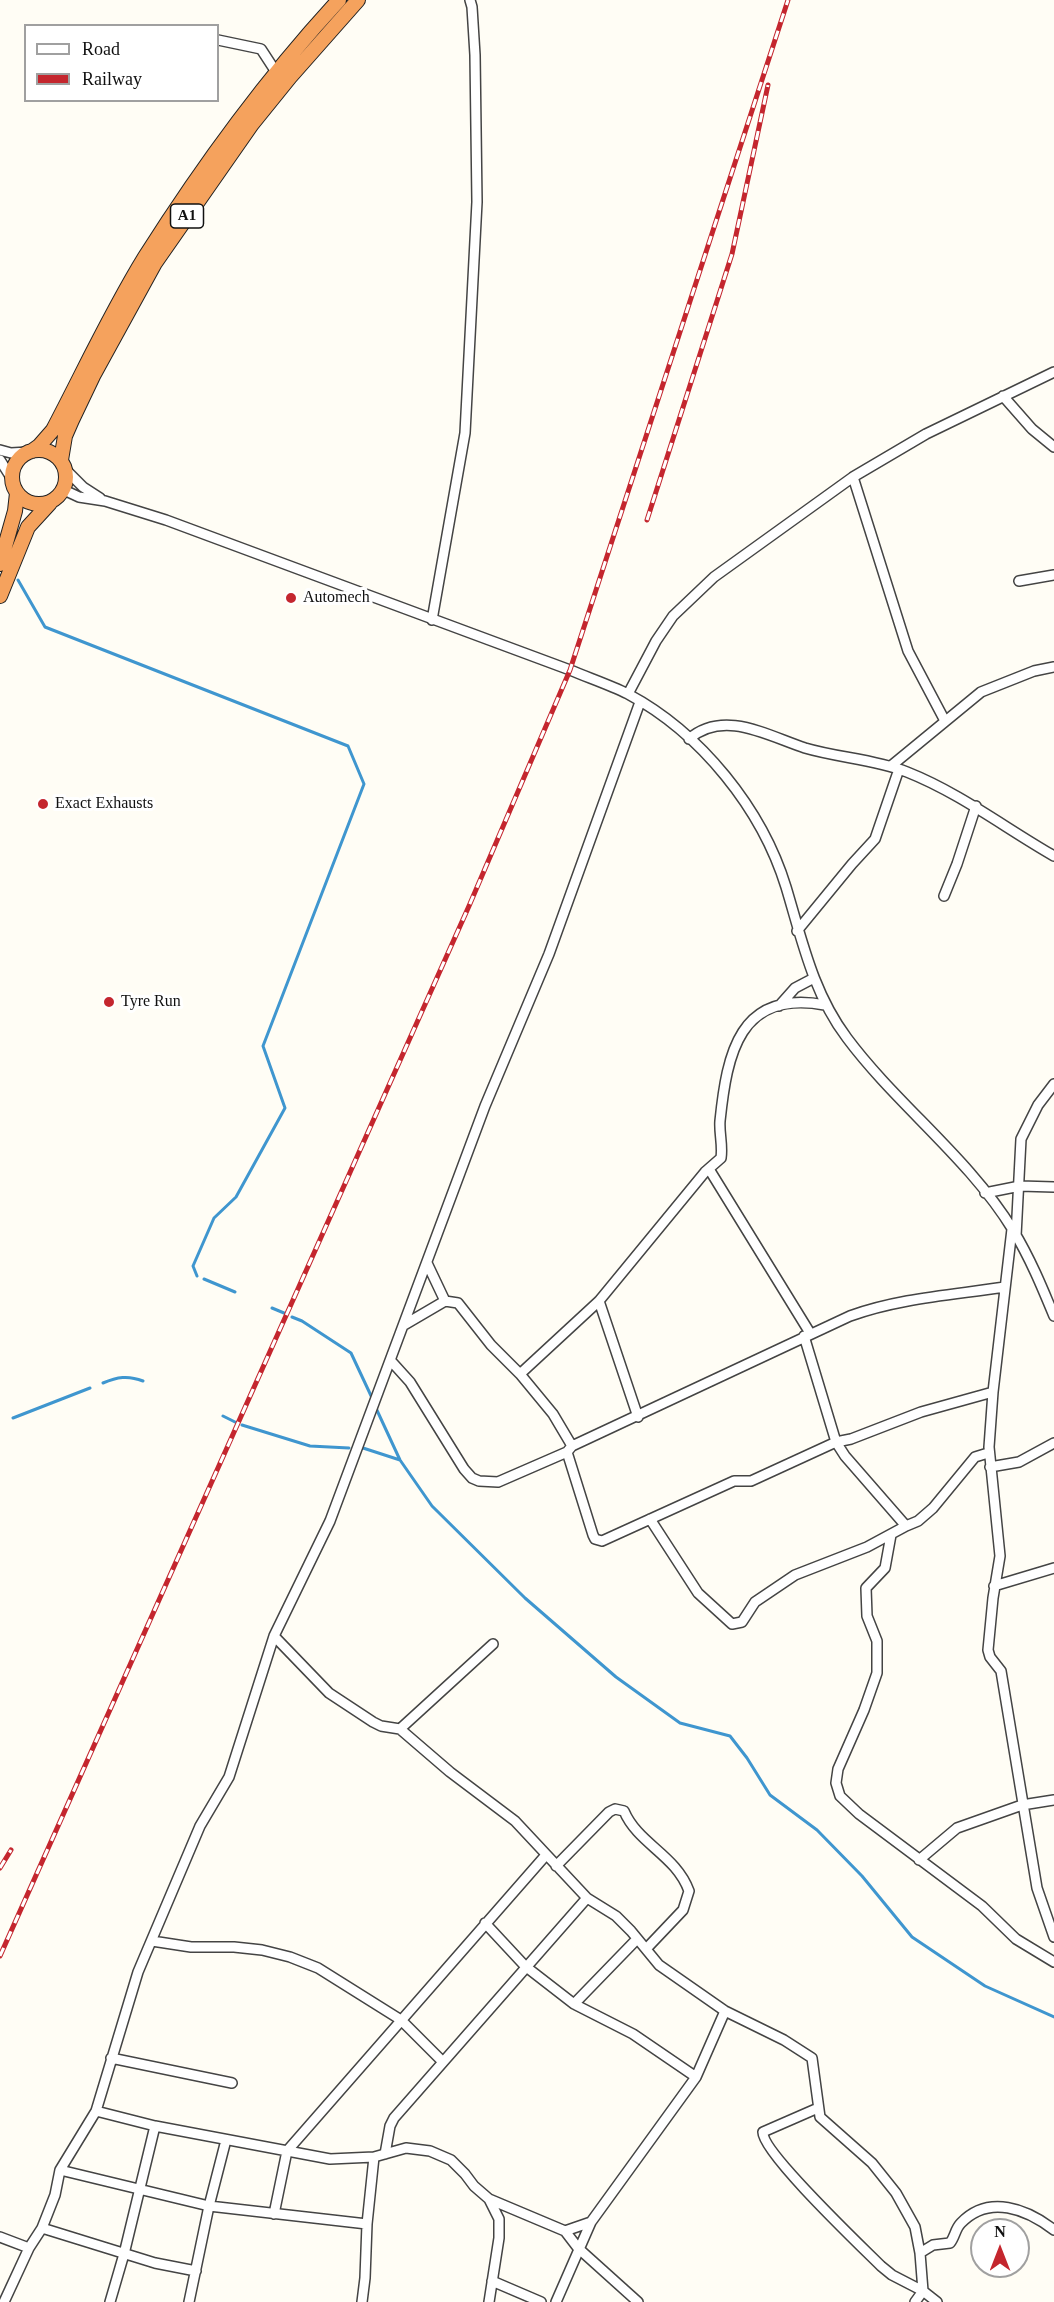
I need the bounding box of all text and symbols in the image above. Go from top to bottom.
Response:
legend [24,24,219,102]
text: Road [82,39,120,59]
text: Railway [82,69,142,89]
road number: A1 [170,204,204,228]
place label: Automech [303,588,370,608]
marker: Automech [284,591,298,605]
place label: Exact Exhausts [55,794,153,814]
marker: Exact Exhausts [36,797,50,811]
place label: Tyre Run [121,992,181,1012]
marker: Tyre Run [102,995,116,1009]
north arrow [970,2218,1030,2278]
text: N [994,2223,1006,2240]

